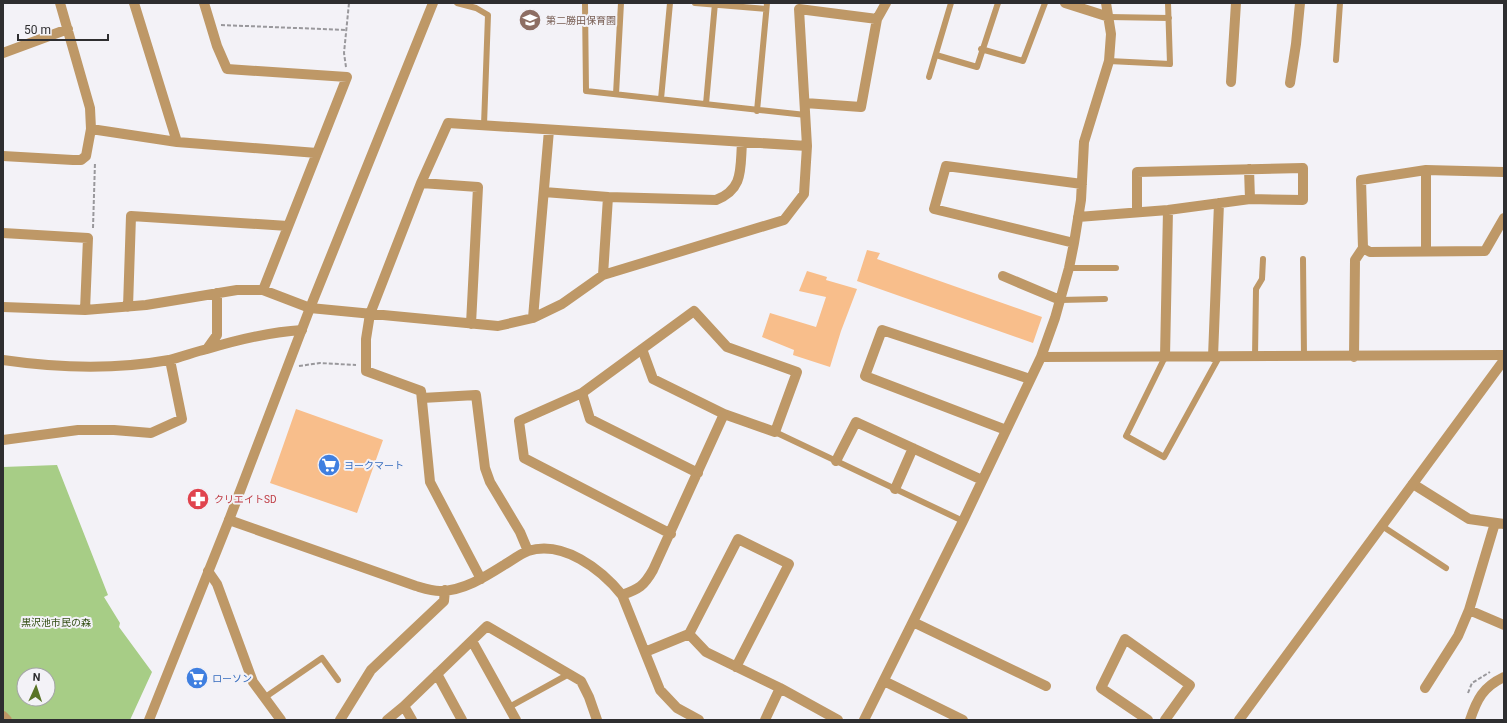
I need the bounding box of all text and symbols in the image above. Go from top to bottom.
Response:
school or university icon: 第二勝田保育園 [517,7,543,33]
place label: 第二勝田保育園 [546,15,616,26]
scale bar [18,16,108,42]
text: 50 m [24,23,51,37]
supermarket icon: ヨークマート [316,452,342,478]
place label: ヨークマート [344,460,404,471]
pharmacy icon: クリエイトSD [185,486,211,512]
place label: クリエイトSD [214,494,277,505]
park label: 黒沢池市民の森 [21,617,91,628]
supermarket icon: ローソン [184,665,210,691]
north arrow [16,667,56,707]
text: N [32,671,41,684]
place label: ローソン [212,673,252,684]

